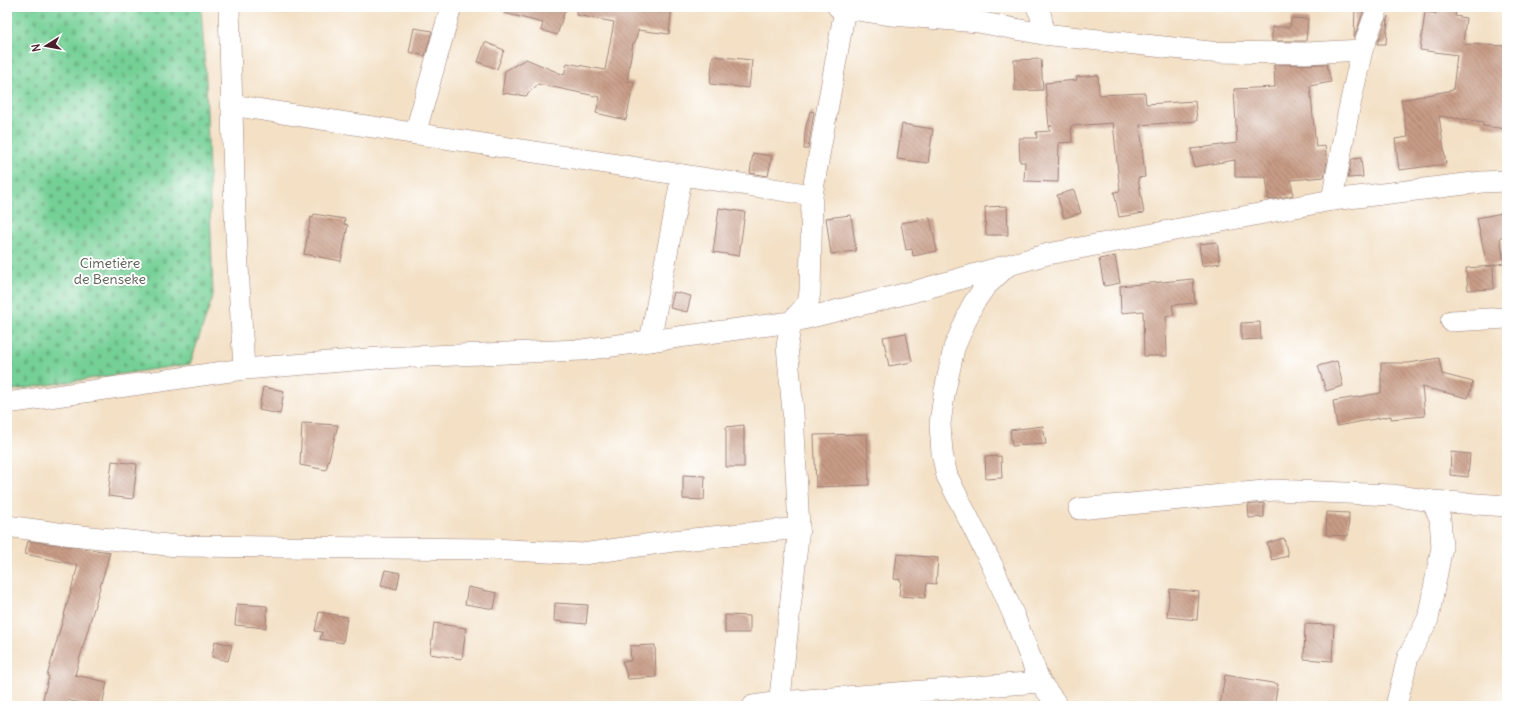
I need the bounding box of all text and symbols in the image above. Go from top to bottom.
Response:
north arrow [26,26,66,66]
text: N [29,43,44,53]
park label: Cimetière de Benseke [74,254,146,288]

